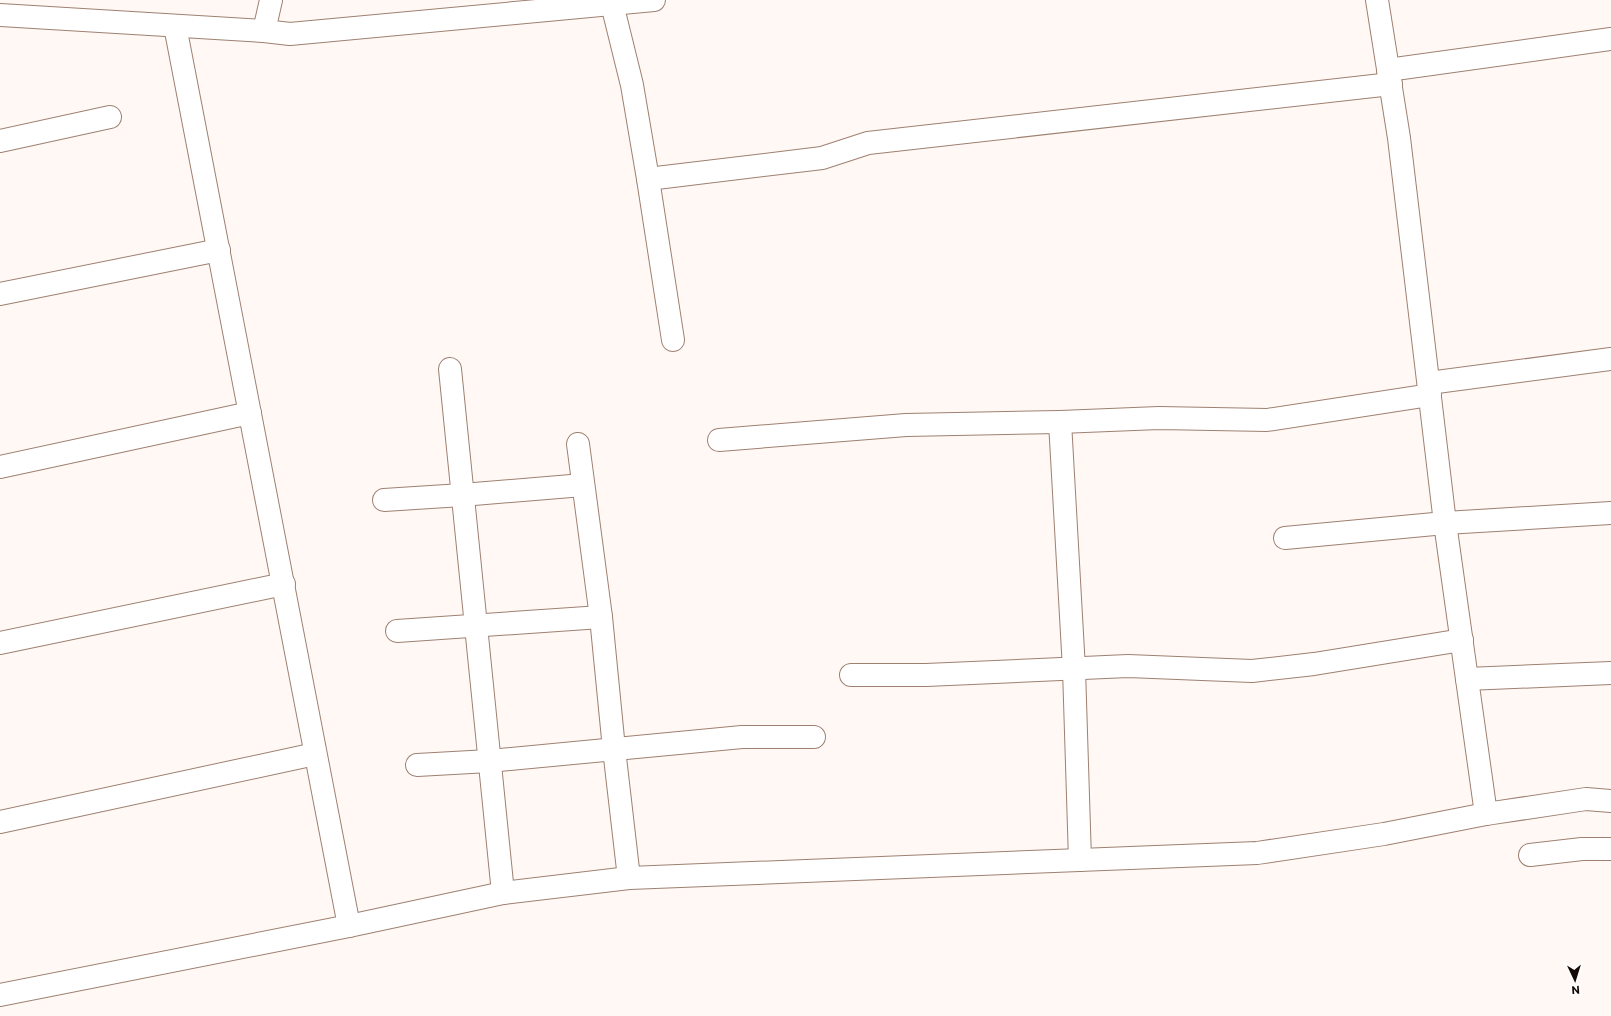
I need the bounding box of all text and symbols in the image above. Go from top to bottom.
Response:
north arrow [1555,960,1595,1000]
text: N [1571,984,1580,997]

